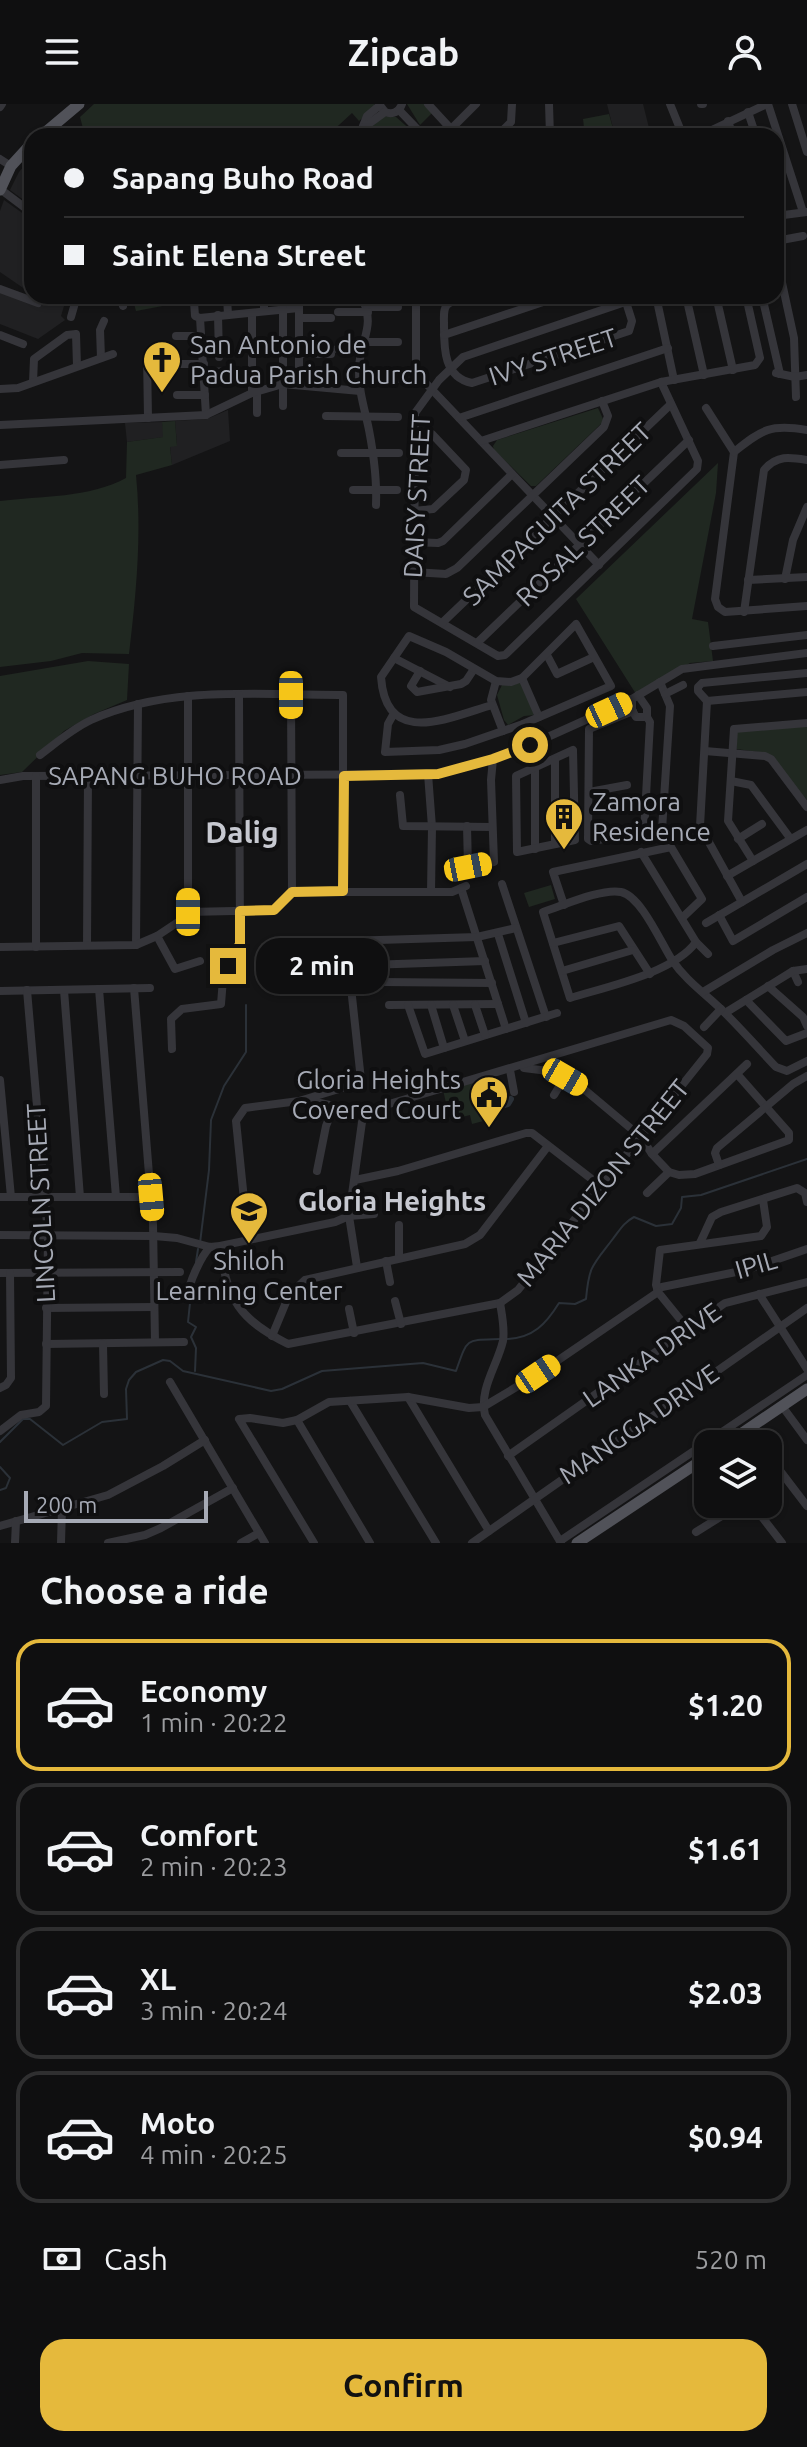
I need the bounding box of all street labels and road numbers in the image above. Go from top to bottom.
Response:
street label: IVY STREET [485,322,621,391]
street label: DAISY STREET [398,413,435,579]
street label: SAMPAGUITA STREET [457,417,657,611]
street label: ROSAL STREET [510,470,655,611]
street label: SAPANG BUHO ROAD [48,761,302,790]
street label: MARIA DIZON STREET [510,1074,695,1292]
street label: LINCOLN STREET [21,1102,60,1304]
street label: IPIL [732,1245,780,1284]
street label: LANKA DRIVE [577,1296,726,1413]
street label: MANGGA DRIVE [554,1358,724,1489]

